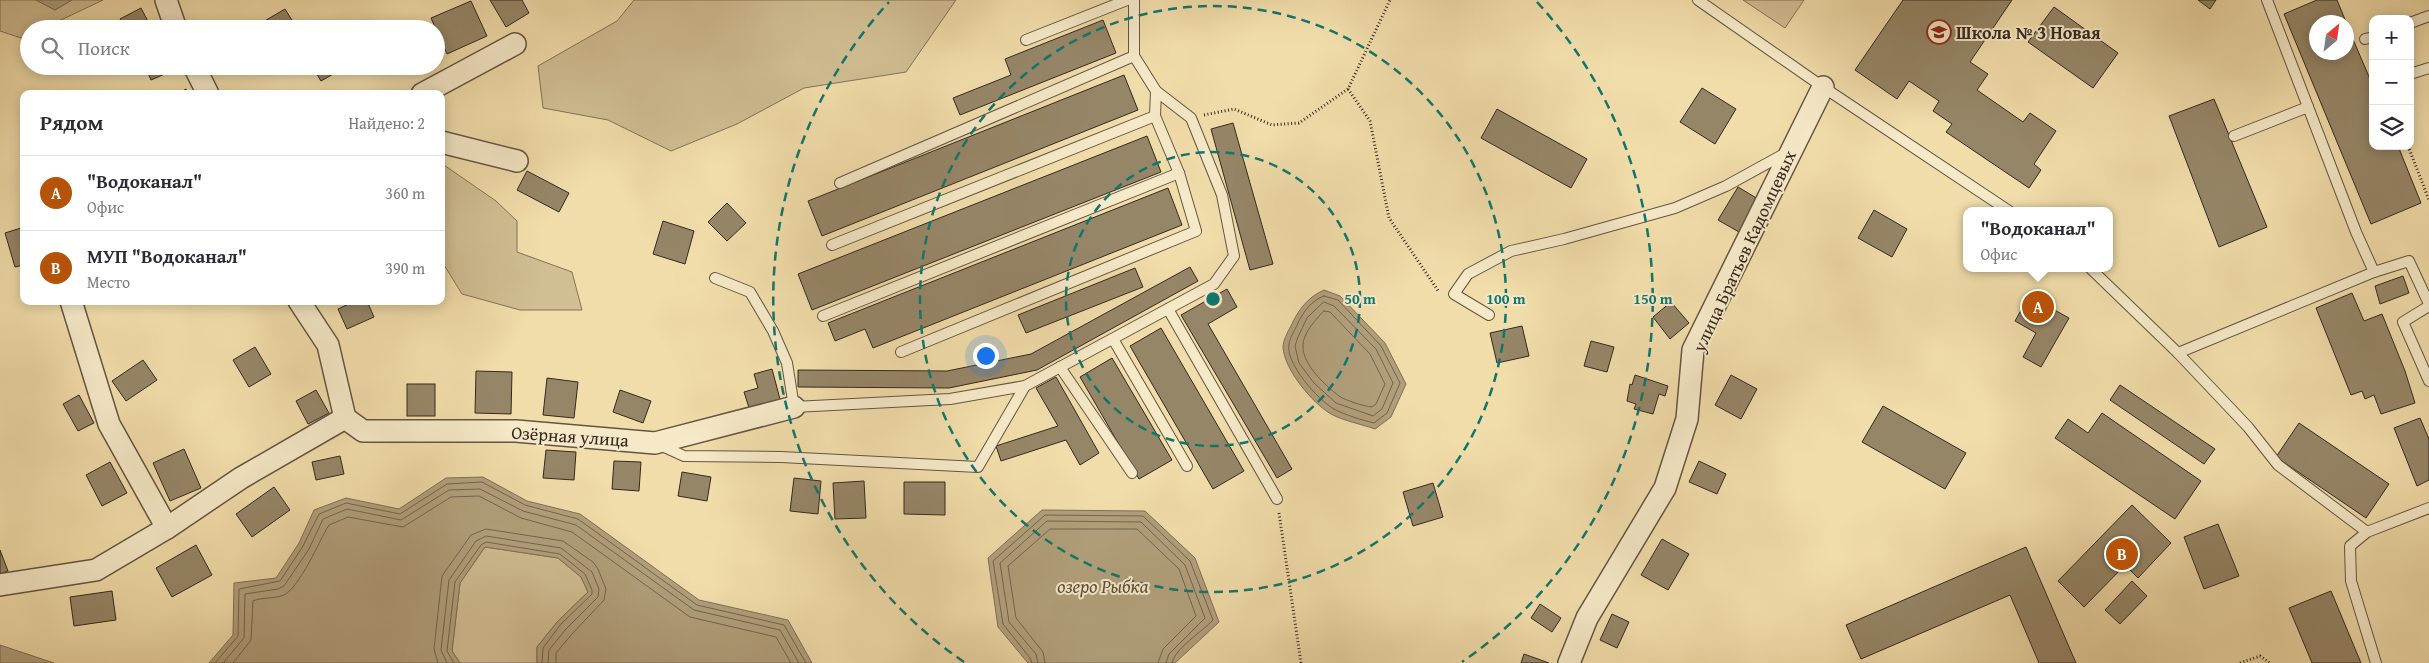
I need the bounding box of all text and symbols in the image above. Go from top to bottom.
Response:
north arrow [2309,15,2354,60]
map controls [2369,15,2414,150]
button: + [2369,15,2414,60]
school or university icon: Школа № 3 Новая [1926,19,1952,45]
place label: Школа № 3 Новая [1956,19,2101,46]
search box [20,20,445,75]
icon: search [38,34,66,62]
text: Поиск [78,34,130,62]
button: − [2369,60,2414,105]
button: layers [2369,105,2414,150]
text: Рядом [40,107,103,138]
text: Найдено: 2 [348,111,425,135]
street label: улица Братьев Кадомцевых [1685,145,1803,357]
text: "Водоканал" [87,167,202,195]
text: A [51,181,61,205]
text: 360 m [385,181,425,205]
text: Офис [87,195,124,219]
popup [1963,207,2113,272]
text: "Водоканал" [1980,214,2096,242]
text: МУП "Водоканал" [87,242,247,270]
text: Офис [1980,242,2017,266]
text: B [51,256,61,280]
text: 390 m [385,256,425,280]
text: Место [87,270,130,294]
text: 50 m [1344,288,1376,309]
text: 100 m [1486,288,1526,309]
text: 150 m [1633,288,1673,309]
pin: A [2022,288,2054,326]
centre of rings [1204,290,1222,308]
your location [973,343,999,369]
street label: Озёрная улица [510,418,630,454]
pin: B [2106,535,2138,573]
water label: озеро Рыбка [1057,572,1149,600]

